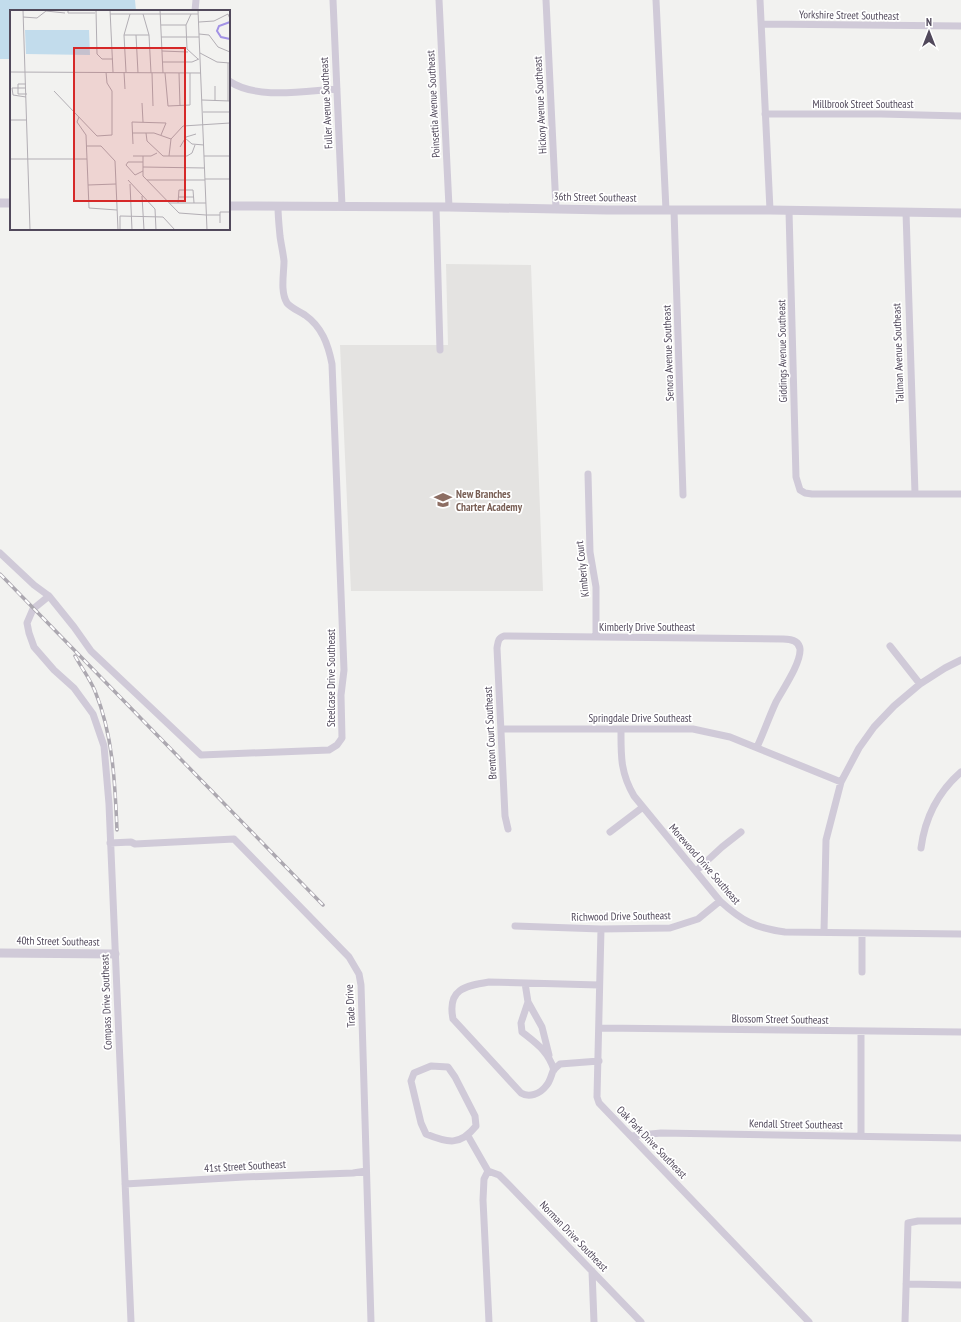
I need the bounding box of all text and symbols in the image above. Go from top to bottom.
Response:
street label: Yorkshire Street Southeast [799,7,899,23]
inset map [10,10,230,230]
north arrow [909,12,949,52]
text: N [926,15,932,29]
street label: Poinsettia Avenue Southeast [423,50,443,158]
street label: Hickory Avenue Southeast [530,56,550,154]
street label: Fuller Avenue Southeast [317,57,335,149]
street label: Millbrook Street Southeast [812,97,914,111]
street label: 36th Street Southeast [553,189,637,205]
street label: Giddings Avenue Southeast [774,299,790,403]
street label: Tallman Avenue Southeast [889,303,907,403]
street label: Senora Avenue Southeast [659,305,677,401]
place label: New Branches Charter Academy [456,487,523,514]
school or university icon: New Branches Charter Academy [433,490,453,510]
street label: Kimberly Court [572,540,592,598]
street label: Kimberly Drive Southeast [599,620,695,634]
street label: Steelcase Drive Southeast [324,629,338,727]
street label: Brenton Court Southeast [481,686,499,780]
street label: Springdale Drive Southeast [588,711,692,725]
street label: Morewood Drive Southeast [666,821,744,907]
street label: Richwood Drive Southeast [571,908,671,924]
street label: 40th Street Southeast [16,933,100,949]
street label: Compass Drive Southeast [97,954,115,1050]
street label: Trade Drive [342,984,358,1028]
street label: Blossom Street Southeast [731,1011,829,1027]
street label: Oak Park Drive Southeast [614,1103,690,1181]
street label: Kendall Street Southeast [749,1116,843,1132]
street label: 41st Street Southeast [204,1157,286,1175]
street label: Norman Drive Southeast [537,1198,611,1274]

